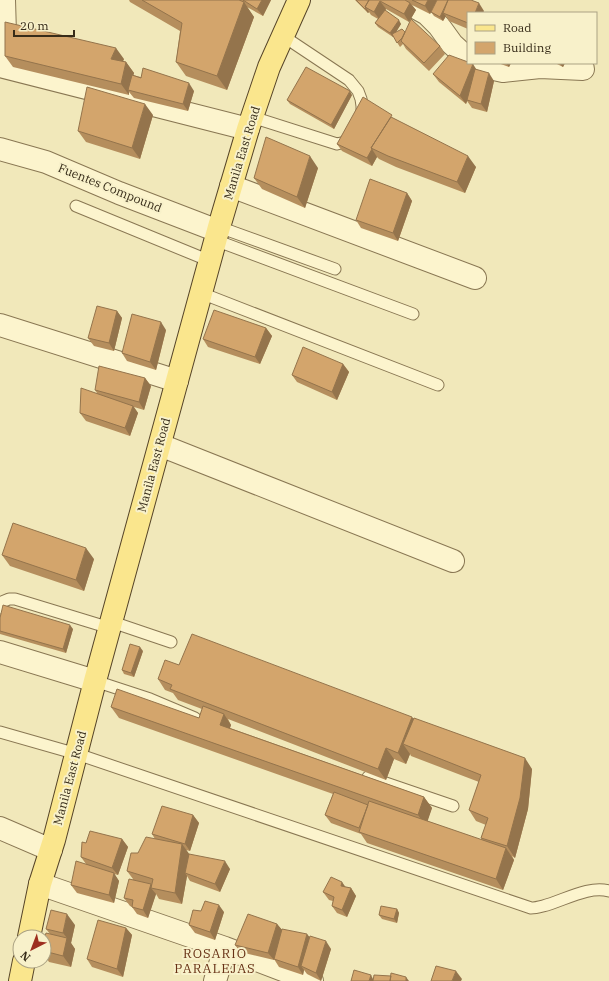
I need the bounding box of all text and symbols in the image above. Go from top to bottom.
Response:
scale bar [14,12,74,38]
legend [467,12,597,64]
text: 20 m [20,18,49,33]
text: Road [503,20,532,35]
text: Building [503,40,551,55]
street label: Manila East Road [220,104,263,201]
street label: Fuentes Compound [56,160,164,215]
street label: Manila East Road [134,416,173,514]
street label: Manila East Road [50,729,89,827]
north arrow [12,929,52,969]
district label: ROSARIO PARALEJAS [174,945,256,977]
text: N [17,948,33,965]

